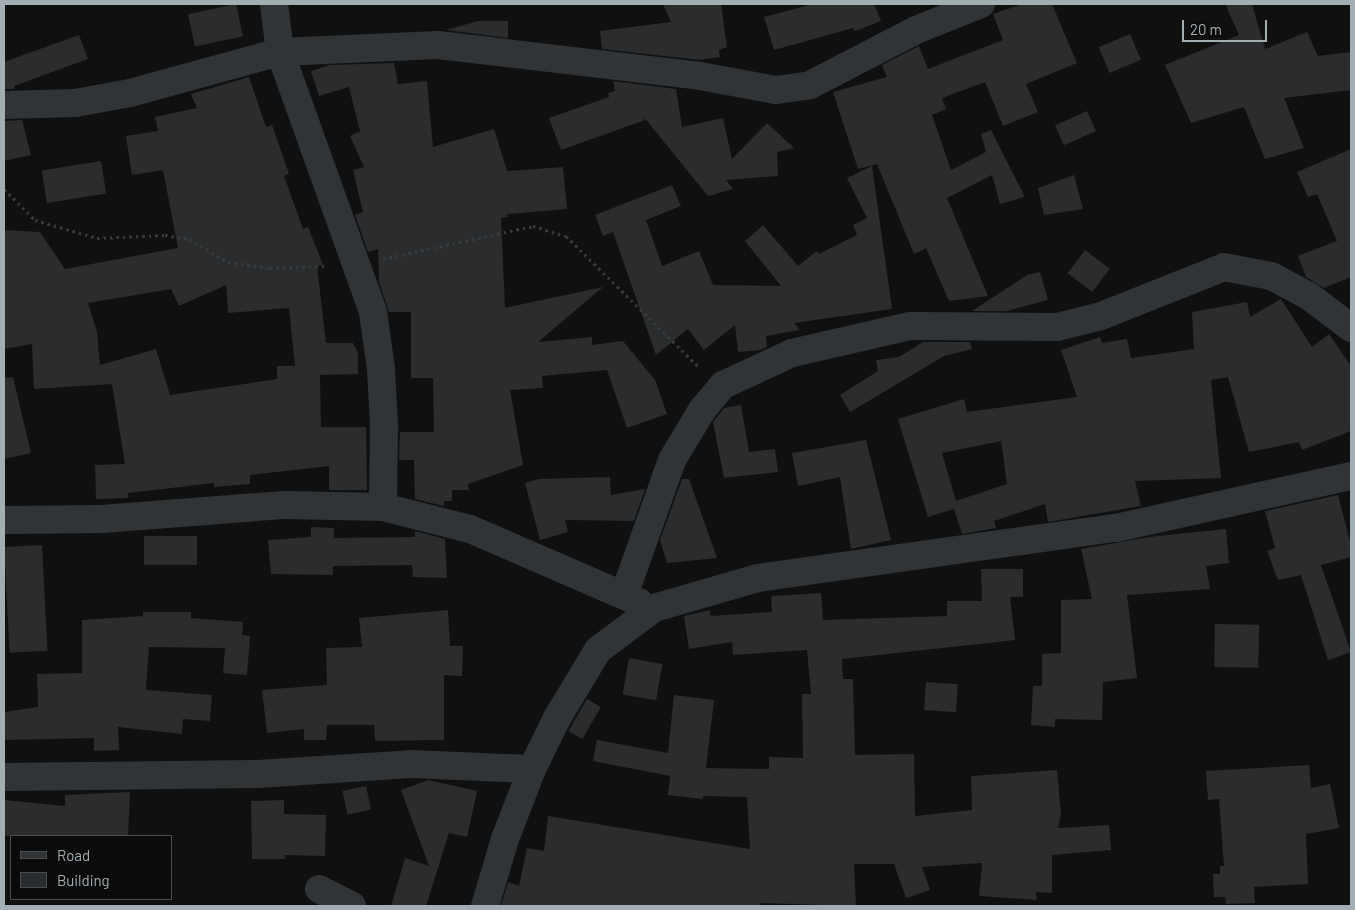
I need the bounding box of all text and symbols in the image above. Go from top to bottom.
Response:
scale bar [1185,10,1270,42]
text: 20 m [1190,20,1222,38]
legend [10,835,172,900]
text: Road [57,846,90,864]
text: Building [57,871,110,889]

